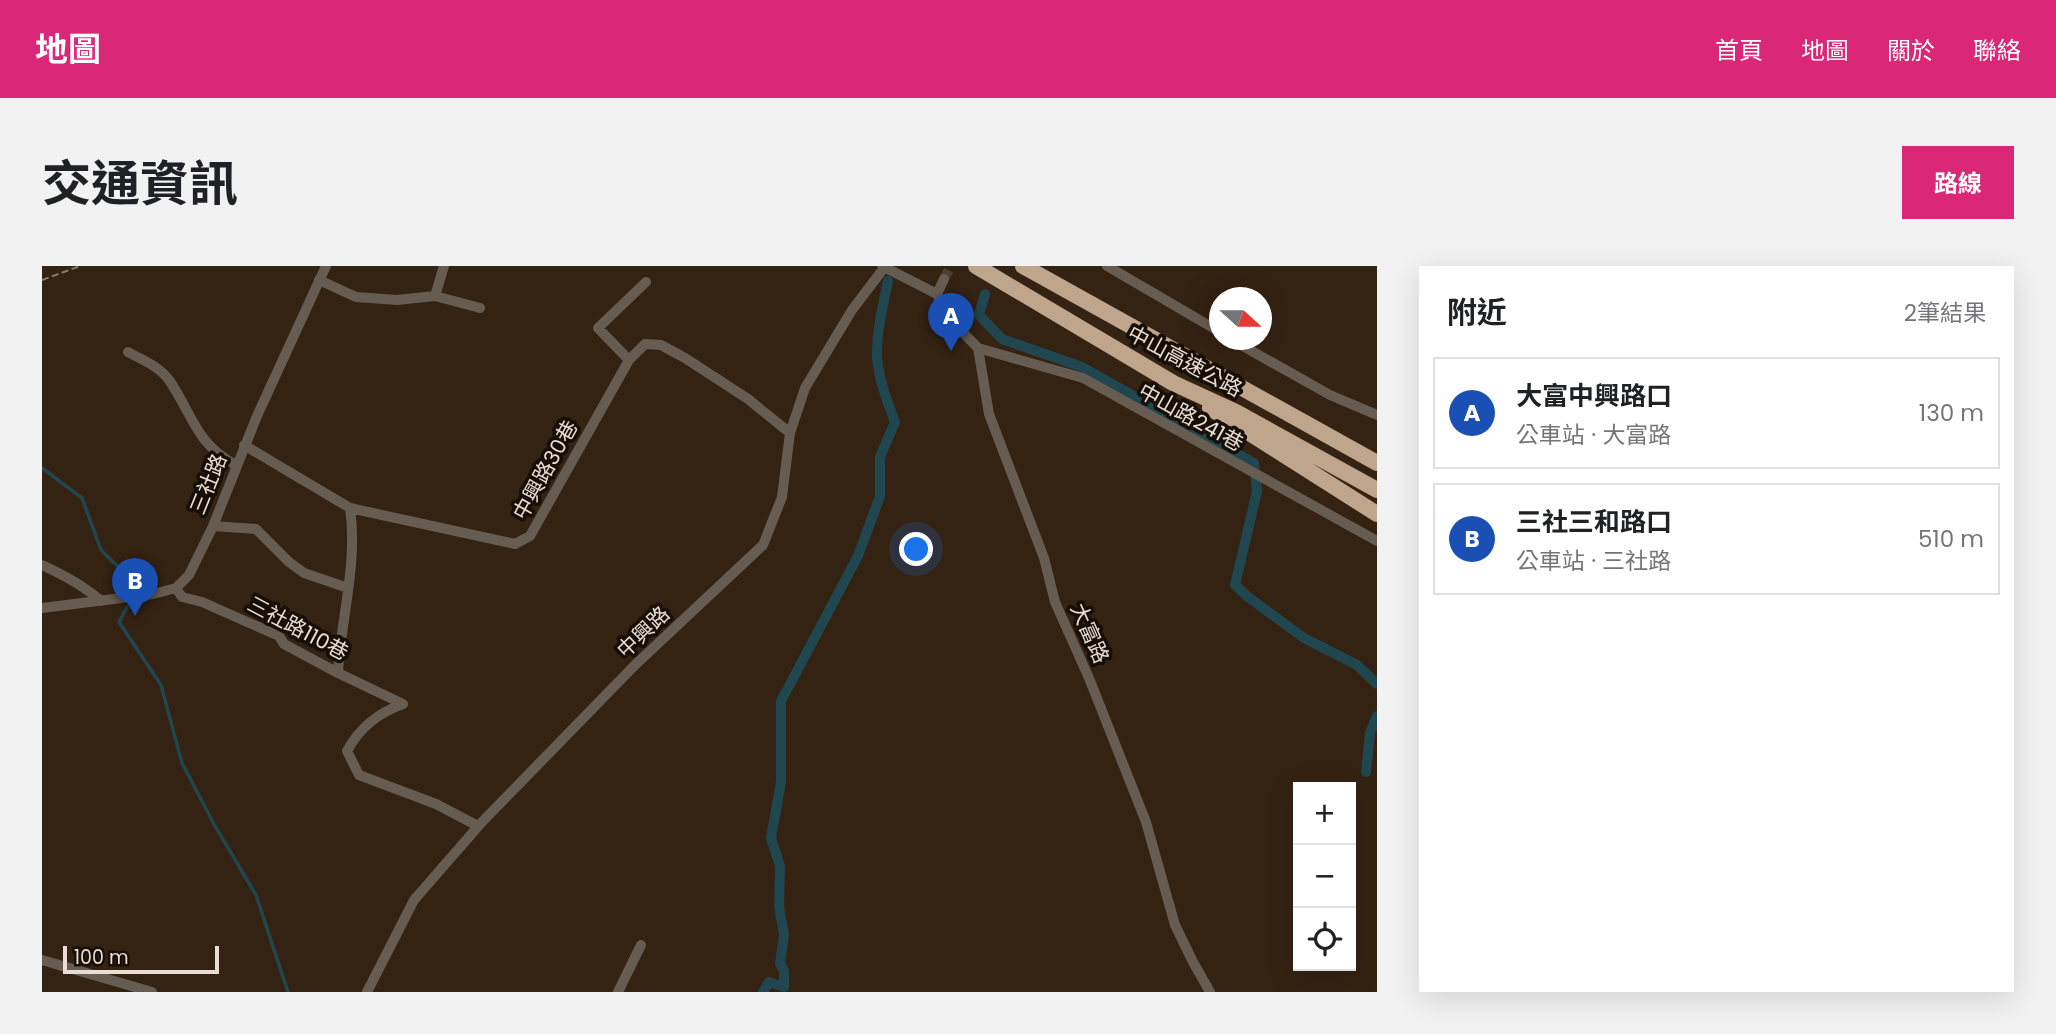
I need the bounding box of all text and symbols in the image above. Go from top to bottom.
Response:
text: 地圖 [35,26,101,73]
text: 首頁 [1715,34,1763,67]
text: 地圖 [1801,34,1849,67]
text: 關於 [1887,34,1935,67]
text: 聯絡 [1973,34,2021,67]
button: 路線 [1902,146,2014,219]
text: 交通資訊 [42,150,238,218]
north arrow [1209,287,1272,350]
text: 附近 [1447,291,1507,334]
pin: A [928,293,974,351]
text: 2筆結果 [1904,297,1986,329]
street label: 中山高速公路 [1123,319,1247,403]
street label: 中山路241巷 [1133,376,1249,458]
text: 大富中興路口 [1516,378,1672,414]
text: A [1464,397,1480,429]
text: 130 m [1919,397,1984,429]
street label: 中興路30巷 [506,415,584,525]
text: 公車站 · 大富路 [1516,419,1671,451]
street label: 三社路 [183,449,233,519]
text: 三社三和路口 [1516,504,1672,540]
text: B [1464,523,1480,555]
text: 510 m [1918,523,1984,555]
your location [899,532,933,566]
text: 公車站 · 三社路 [1516,545,1671,577]
pin: B [112,558,158,616]
street label: 三社路110巷 [242,589,354,667]
street label: 大富路 [1064,598,1116,668]
street label: 中興路 [610,600,676,664]
map controls [1293,782,1356,971]
button: + [1293,782,1356,845]
button: − [1293,845,1356,908]
button: locate [1293,908,1356,971]
scale bar [63,943,219,975]
text: 100 m [74,944,129,971]

